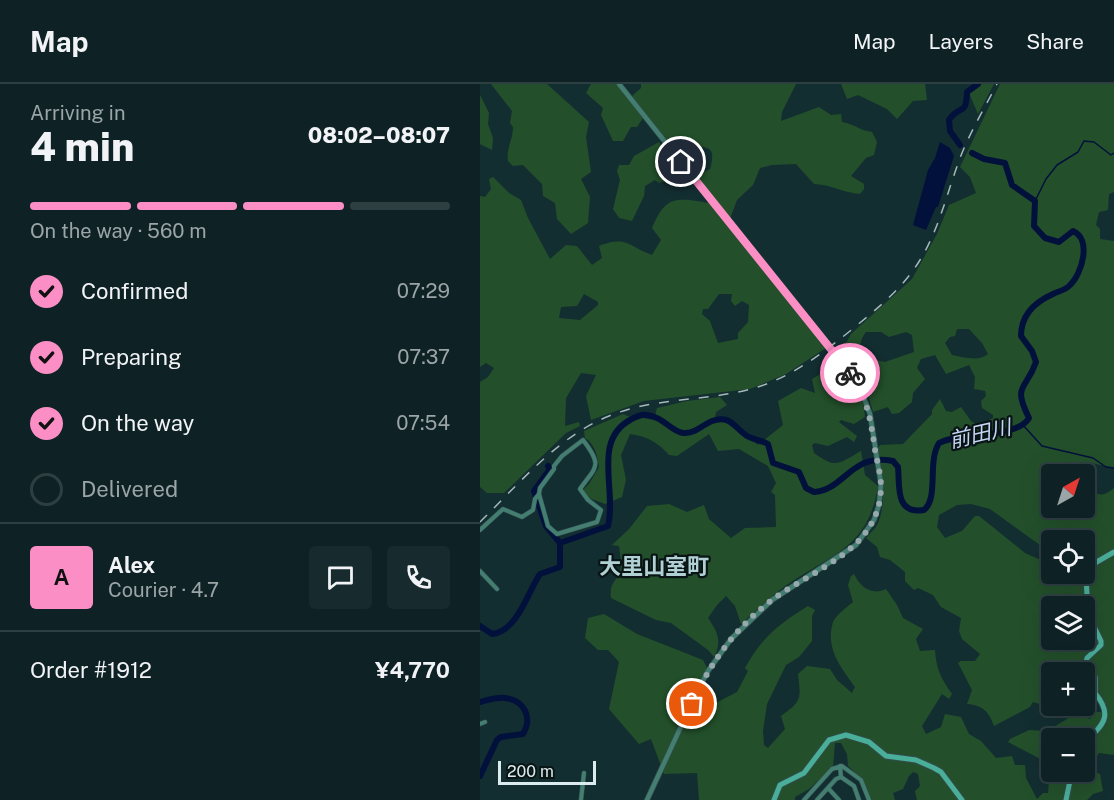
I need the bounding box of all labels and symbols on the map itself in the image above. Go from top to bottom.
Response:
pin [655,136,706,187]
courier [820,343,880,403]
water label: 前田川 [946,414,1015,453]
north arrow [1041,464,1095,518]
district label: 大里山室町 [599,553,709,579]
pin [666,678,717,729]
scale bar [498,758,596,786]

